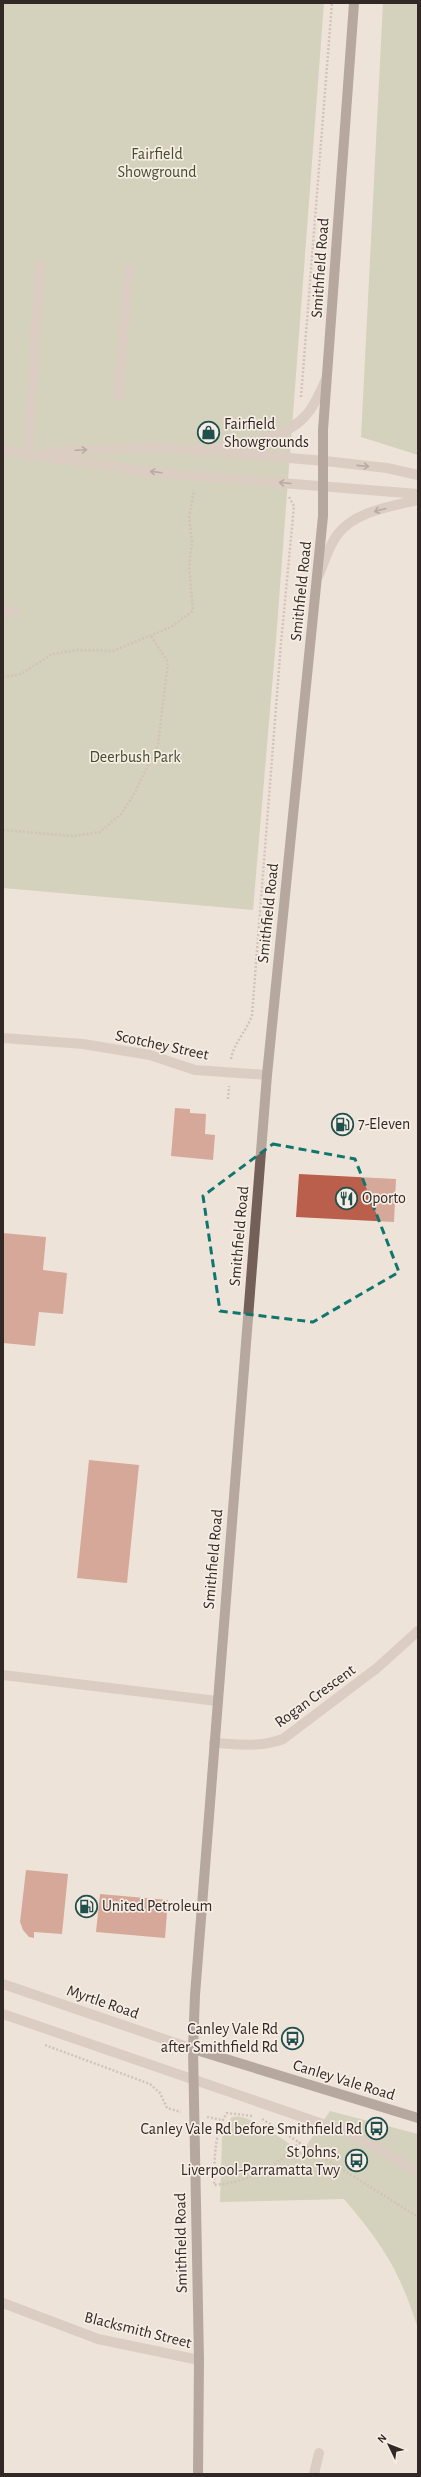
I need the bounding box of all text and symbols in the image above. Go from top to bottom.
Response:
park label: Fairfield Showground [117,146,197,180]
street label: Smithfield Road [309,217,331,319]
place label: Fairfield Showgrounds [224,416,309,450]
shop icon: Fairfield Showgrounds [195,420,221,446]
one-way arrow [74,447,87,454]
one-way arrow [356,462,369,469]
one-way arrow [150,469,163,476]
one-way arrow [279,479,292,486]
one-way arrow [374,507,387,514]
street label: Smithfield Road [288,540,314,642]
park label: Deerbush Park [89,749,181,765]
street label: Smithfield Road [255,862,281,964]
street label: Scotchey Street [114,1027,210,1064]
fuel station icon: 7-Eleven [329,1111,355,1137]
place label: 7-Eleven [358,1116,410,1132]
street label: Smithfield Road [227,1185,251,1287]
restaurant icon: Oporto [333,1185,359,1211]
place label: Oporto [362,1190,406,1206]
street label: Smithfield Road [201,1508,225,1610]
street label: Rogan Crescent [272,1662,358,1730]
fuel station icon: United Petroleum [74,1893,100,1919]
place label: United Petroleum [102,1898,212,1914]
street label: Myrtle Road [65,1982,141,2023]
place label: Canley Vale Rd after Smithfield Rd [161,2021,278,2055]
bus stop icon: Canley Vale Rd after Smithfield Rd [280,2025,306,2051]
street label: Canley Vale Road [291,2057,397,2104]
bus stop icon: Canley Vale Rd before Smithfield Rd [364,2116,390,2142]
place label: Canley Vale Rd before Smithfield Rd [141,2121,362,2138]
place label: St Johns, Liverpool-Parramatta Twy [181,2144,340,2179]
bus stop icon: St Johns, Liverpool-Parramatta Twy [343,2148,369,2174]
street label: Smithfield Road [172,2193,190,2293]
street label: Blacksmith Street [83,2309,193,2351]
north arrow [369,2425,409,2465]
text: N [375,2432,389,2445]

